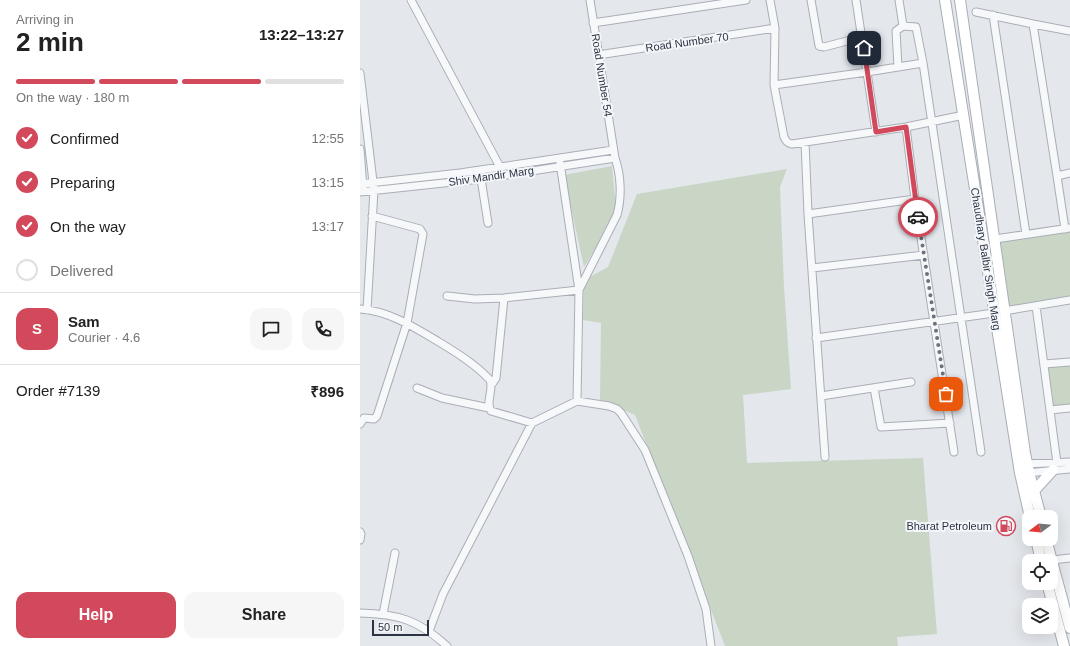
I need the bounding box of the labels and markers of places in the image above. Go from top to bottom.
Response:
pin [847,31,881,65]
pin [929,377,963,411]
fuel station icon: Bharat Petroleum [995,515,1017,537]
place label: Bharat Petroleum [906,520,992,532]

